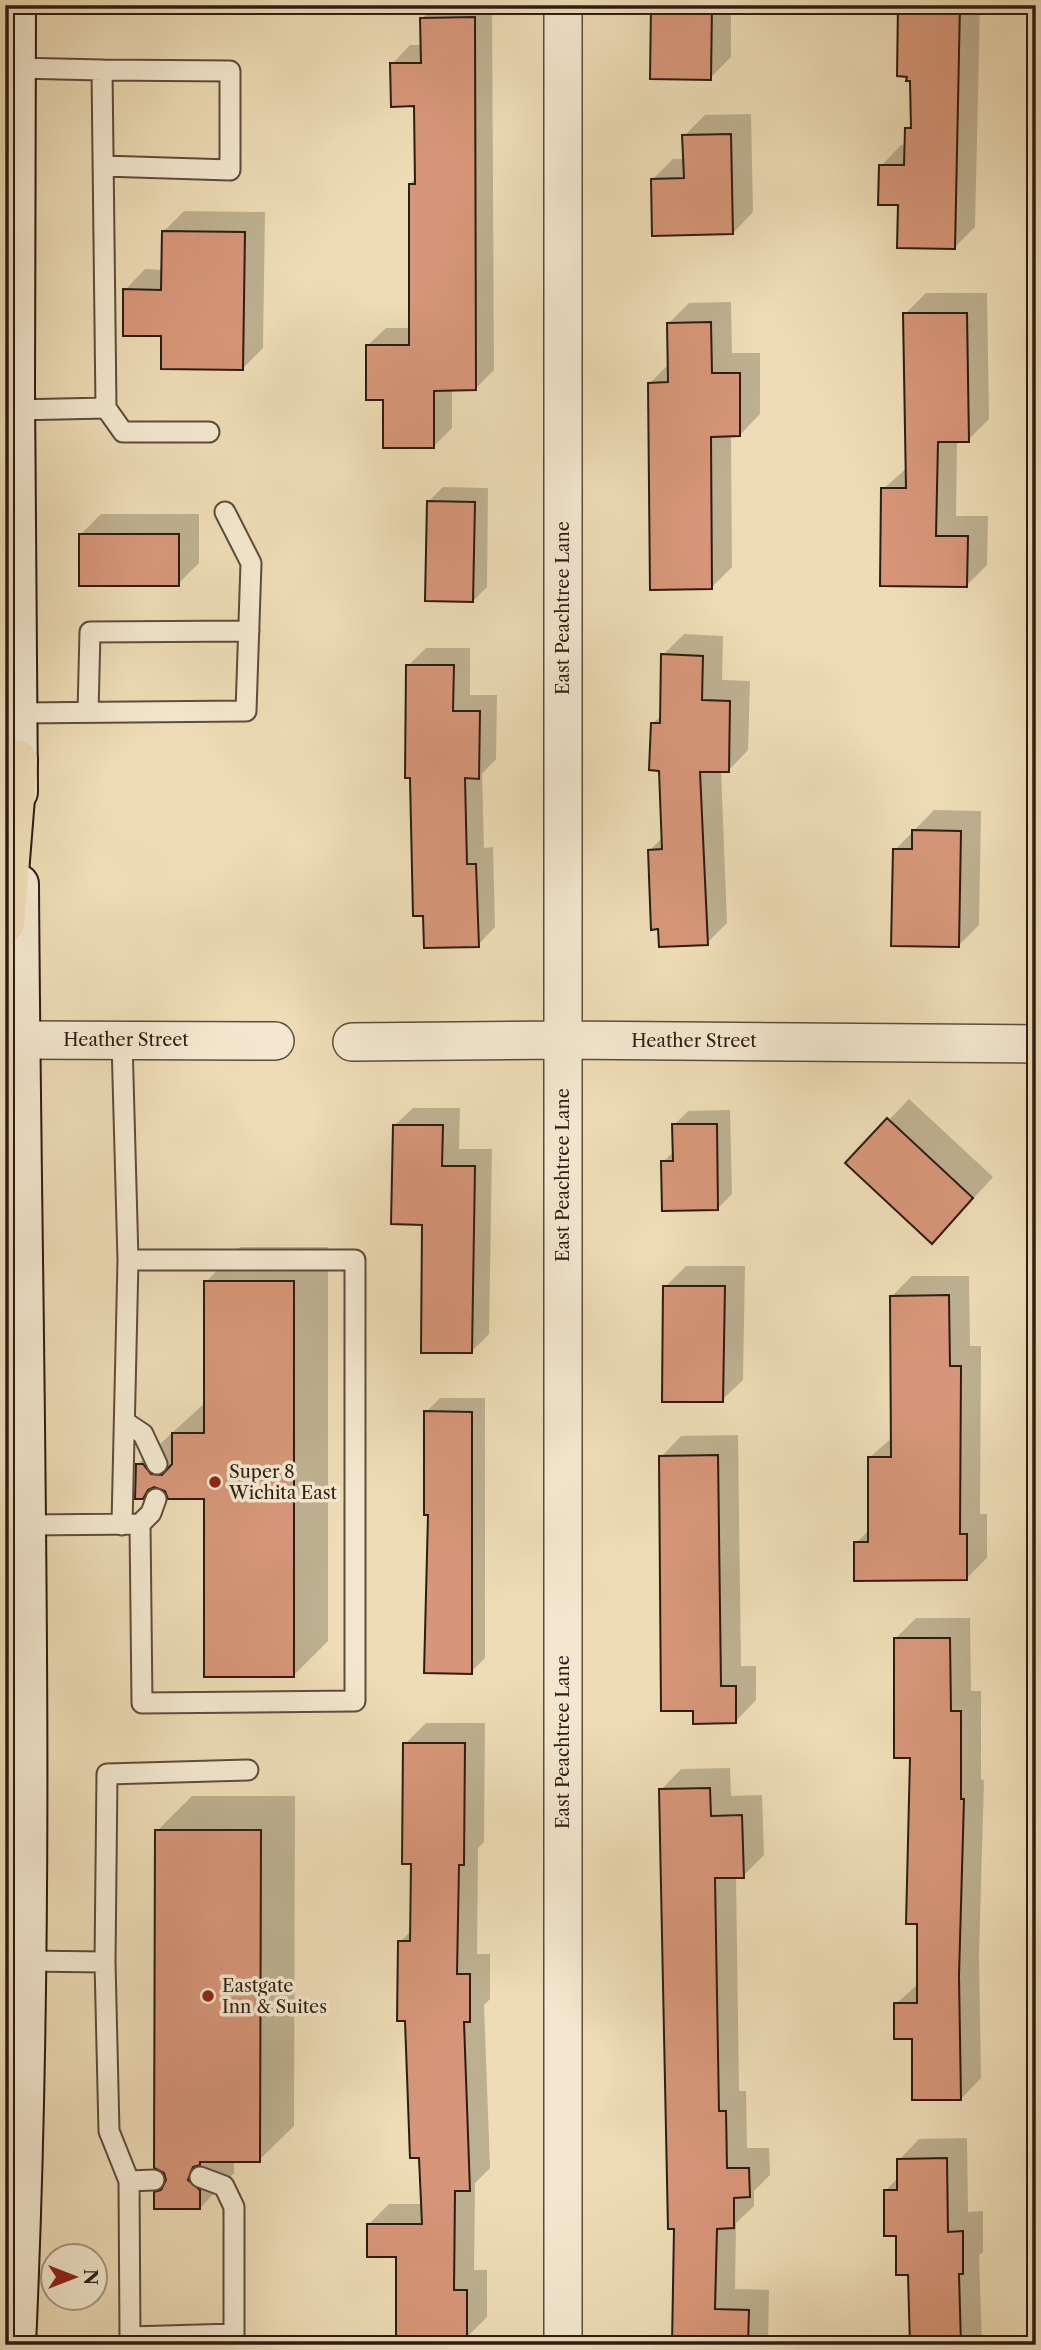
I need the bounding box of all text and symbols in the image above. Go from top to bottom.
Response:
street label: East Peachtree Lane [552,521,574,695]
street label: Heather Street [63,1029,189,1051]
street label: Heather Street [631,1030,757,1052]
street label: East Peachtree Lane [552,1088,574,1262]
place label: Super 8 Wichita East [228,1461,337,1504]
marker: Super 8 Wichita East [207,1474,223,1490]
street label: East Peachtree Lane [552,1655,574,1829]
place label: Eastgate Inn & Suites [222,1975,327,2018]
marker: Eastgate Inn & Suites [200,1988,216,2004]
north arrow [38,2242,108,2312]
text: N [79,2269,102,2285]

